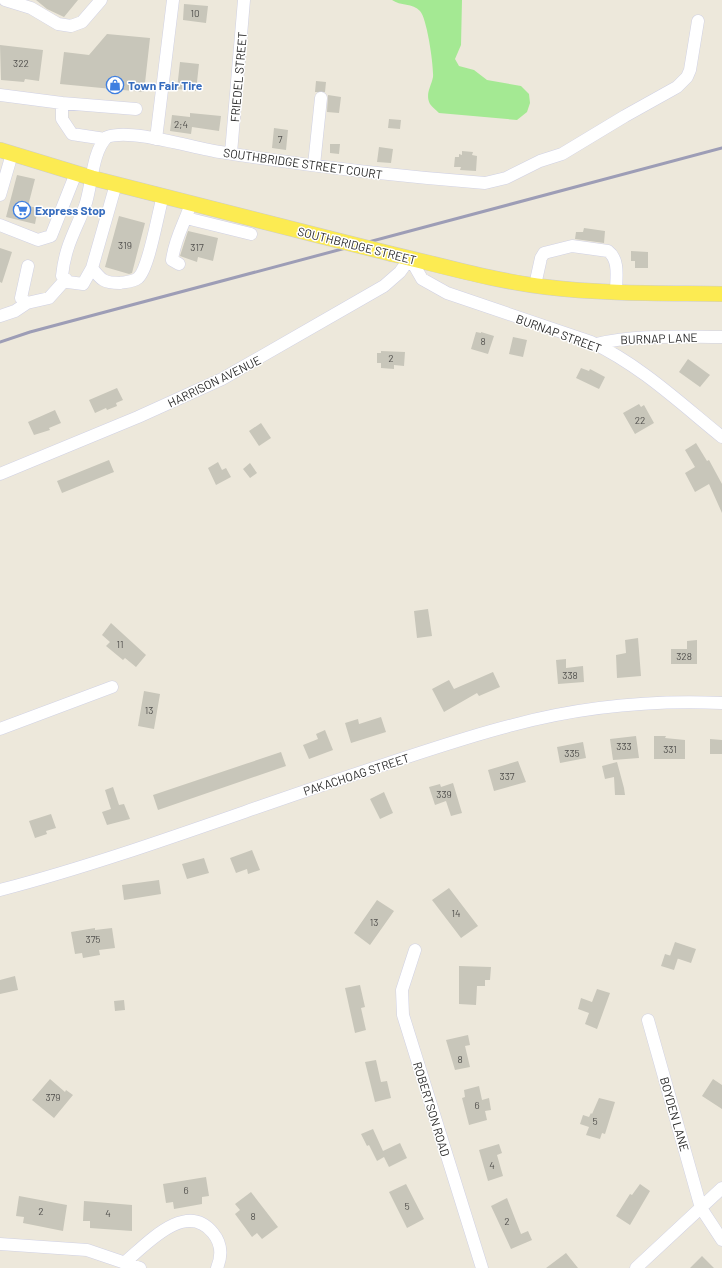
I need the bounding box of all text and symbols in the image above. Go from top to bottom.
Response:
house number: 10 [190,7,200,19]
street label: FRIEDEL STREET [227,31,249,123]
house number: 322 [13,57,29,69]
shop icon: Town Fair Tire [105,75,125,95]
place label: Town Fair Tire [128,78,203,92]
house number: 2;4 [174,118,188,130]
house number: 7 [278,133,283,145]
street label: SOUTHBRIDGE STREET COURT [222,145,384,181]
supermarket icon: Express Stop [12,200,32,220]
place label: Express Stop [35,203,106,217]
street label: SOUTHBRIDGE STREET [296,223,418,267]
house number: 319 [118,239,132,251]
house number: 317 [190,241,204,253]
street label: BURNAP STREET [514,311,604,355]
street label: BURNAP LANE [620,330,698,346]
house number: 8 [480,335,486,347]
street label: HARRISON AVENUE [165,352,263,410]
house number: 2 [388,352,394,364]
house number: 22 [635,414,645,426]
house number: 11 [116,638,124,650]
house number: 328 [676,650,692,662]
house number: 338 [562,669,578,681]
house number: 13 [145,704,153,716]
house number: 333 [616,740,632,752]
house number: 331 [663,743,677,755]
house number: 335 [564,747,580,759]
street label: PAKACHOAG STREET [301,750,411,798]
house number: 337 [499,770,515,782]
house number: 339 [436,788,452,800]
house number: 14 [451,907,461,919]
house number: 13 [370,916,378,928]
house number: 375 [85,933,101,945]
house number: 8 [457,1053,463,1065]
street label: ROBERTSON ROAD [411,1060,453,1158]
street label: BOYDEN LANE [658,1075,692,1153]
house number: 379 [45,1091,61,1103]
house number: 6 [474,1099,480,1111]
house number: 5 [592,1115,598,1127]
house number: 4 [489,1159,495,1171]
house number: 6 [183,1184,189,1196]
house number: 5 [404,1200,410,1212]
house number: 2 [38,1205,44,1217]
house number: 4 [105,1207,111,1219]
house number: 8 [250,1210,256,1222]
house number: 2 [504,1215,510,1227]

